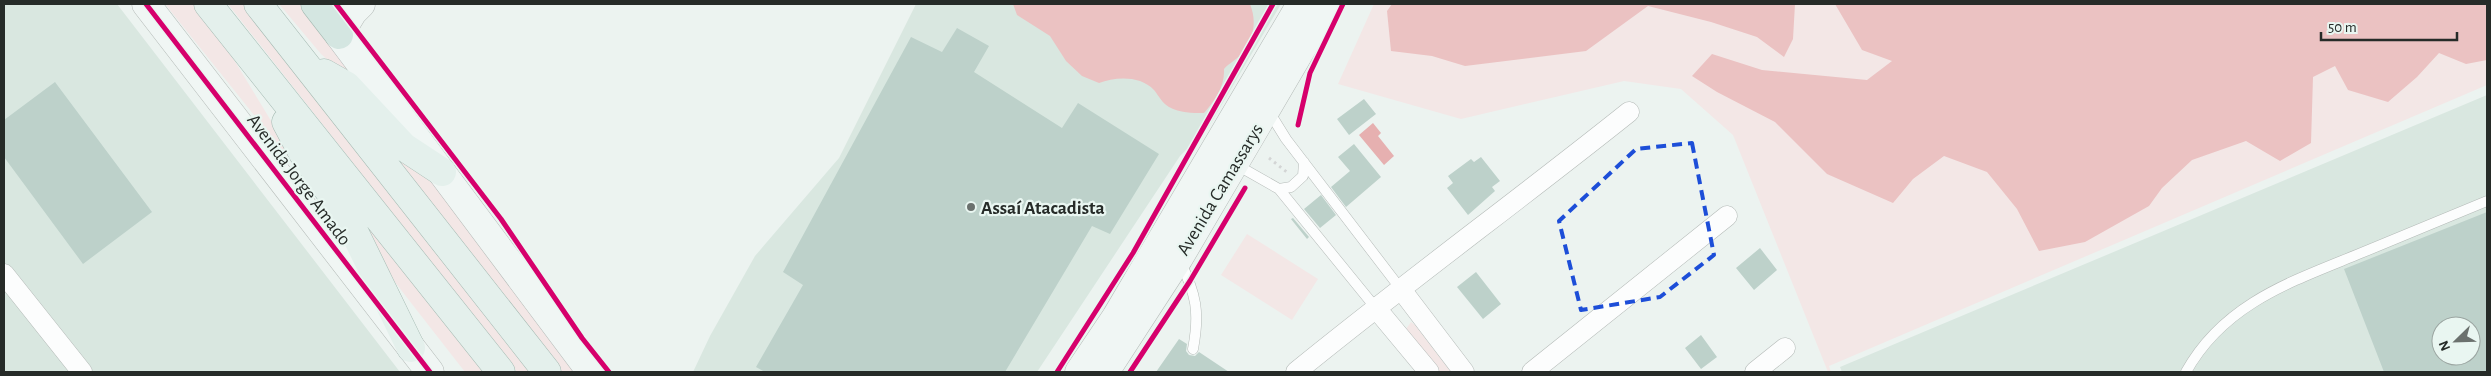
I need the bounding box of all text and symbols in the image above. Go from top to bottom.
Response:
scale bar [2321,10,2457,42]
text: 50 m [2328,20,2357,35]
street label: Avenida Jorge Amado [243,111,354,249]
street label: Avenida Camassarys [1174,121,1267,259]
place label: Assaí Atacadista [981,199,1105,218]
marker: Assaí Atacadista [965,201,977,213]
north arrow [2431,316,2481,366]
text: N [2437,338,2453,353]

